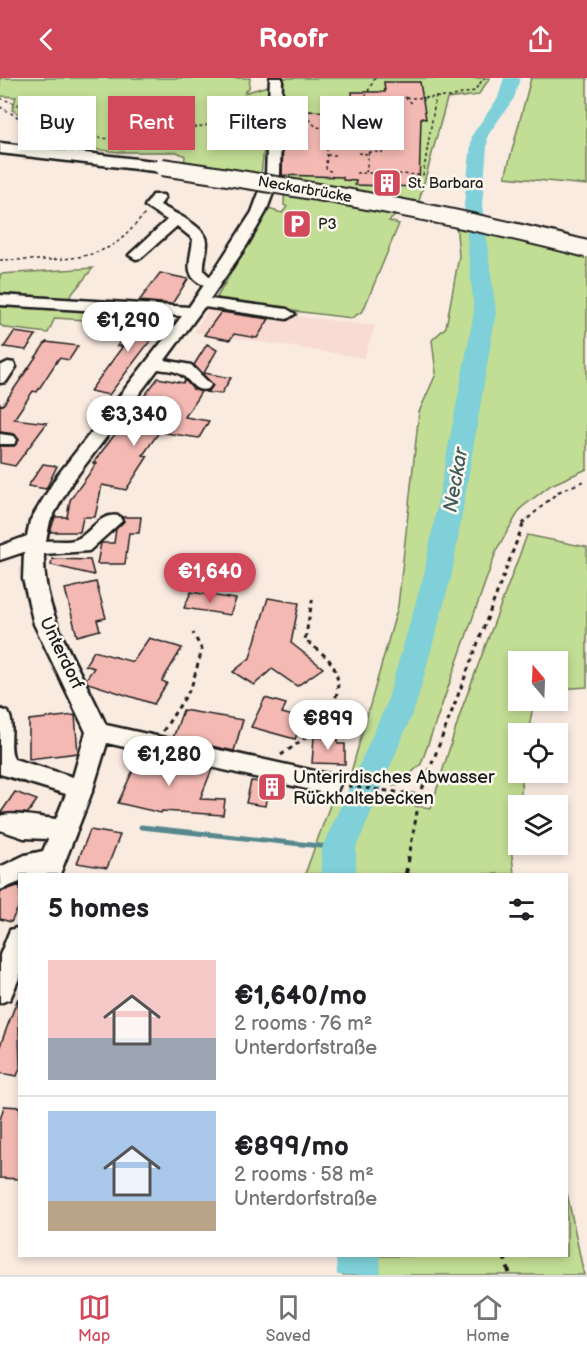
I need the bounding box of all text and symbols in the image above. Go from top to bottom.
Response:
icon: back [30,23,63,56]
text: Roofr [259,23,328,55]
icon: share [524,23,557,56]
chip: Buy [18,96,96,150]
chip: Rent [108,96,195,150]
chip: Filters [207,96,308,150]
chip: New [320,96,404,150]
building icon: St. Barbara [371,167,403,199]
street label: Neckarbrücke [256,172,354,207]
place label: St. Barbara [408,174,483,193]
parking icon: P3 [281,208,313,240]
place label: P3 [318,215,337,234]
pin: €1,290 [79,302,177,353]
text: €1,290 [96,309,160,333]
pin: €3,340 [85,396,183,447]
text: €3,340 [100,403,168,427]
water label: Neckar [438,444,474,514]
pin: €1,640 [161,553,259,604]
text: €1,640 [178,560,242,584]
street label: Unterdorf [35,614,88,693]
north arrow [508,651,568,711]
map controls [508,651,568,855]
pin: €899 [292,700,364,751]
text: €899 [303,707,353,731]
button: locate [508,723,568,783]
pin: €1,280 [120,736,218,787]
text: €1,280 [137,743,201,767]
place label: Unterirdisches Abwasser Rückhaltebecken [293,767,495,809]
building icon: Unterirdisches Abwasser Rückhaltebecken [256,771,288,803]
button: layers [508,795,568,855]
icon: filters [505,893,538,926]
text: 5 homes [48,894,149,925]
text: €1,640/mo [234,981,367,1012]
icon: home [96,984,168,1056]
text: 2 rooms · 76 m² [234,1012,372,1036]
text: Unterdorfstraße [234,1036,377,1060]
text: €899/mo [234,1132,349,1163]
icon: home [96,1135,168,1207]
text: 2 rooms · 58 m² [234,1163,374,1187]
text: Unterdorfstraße [234,1187,377,1211]
tab: Map [78,1291,111,1346]
tab: Saved [266,1291,311,1346]
tab: Home [466,1291,509,1346]

